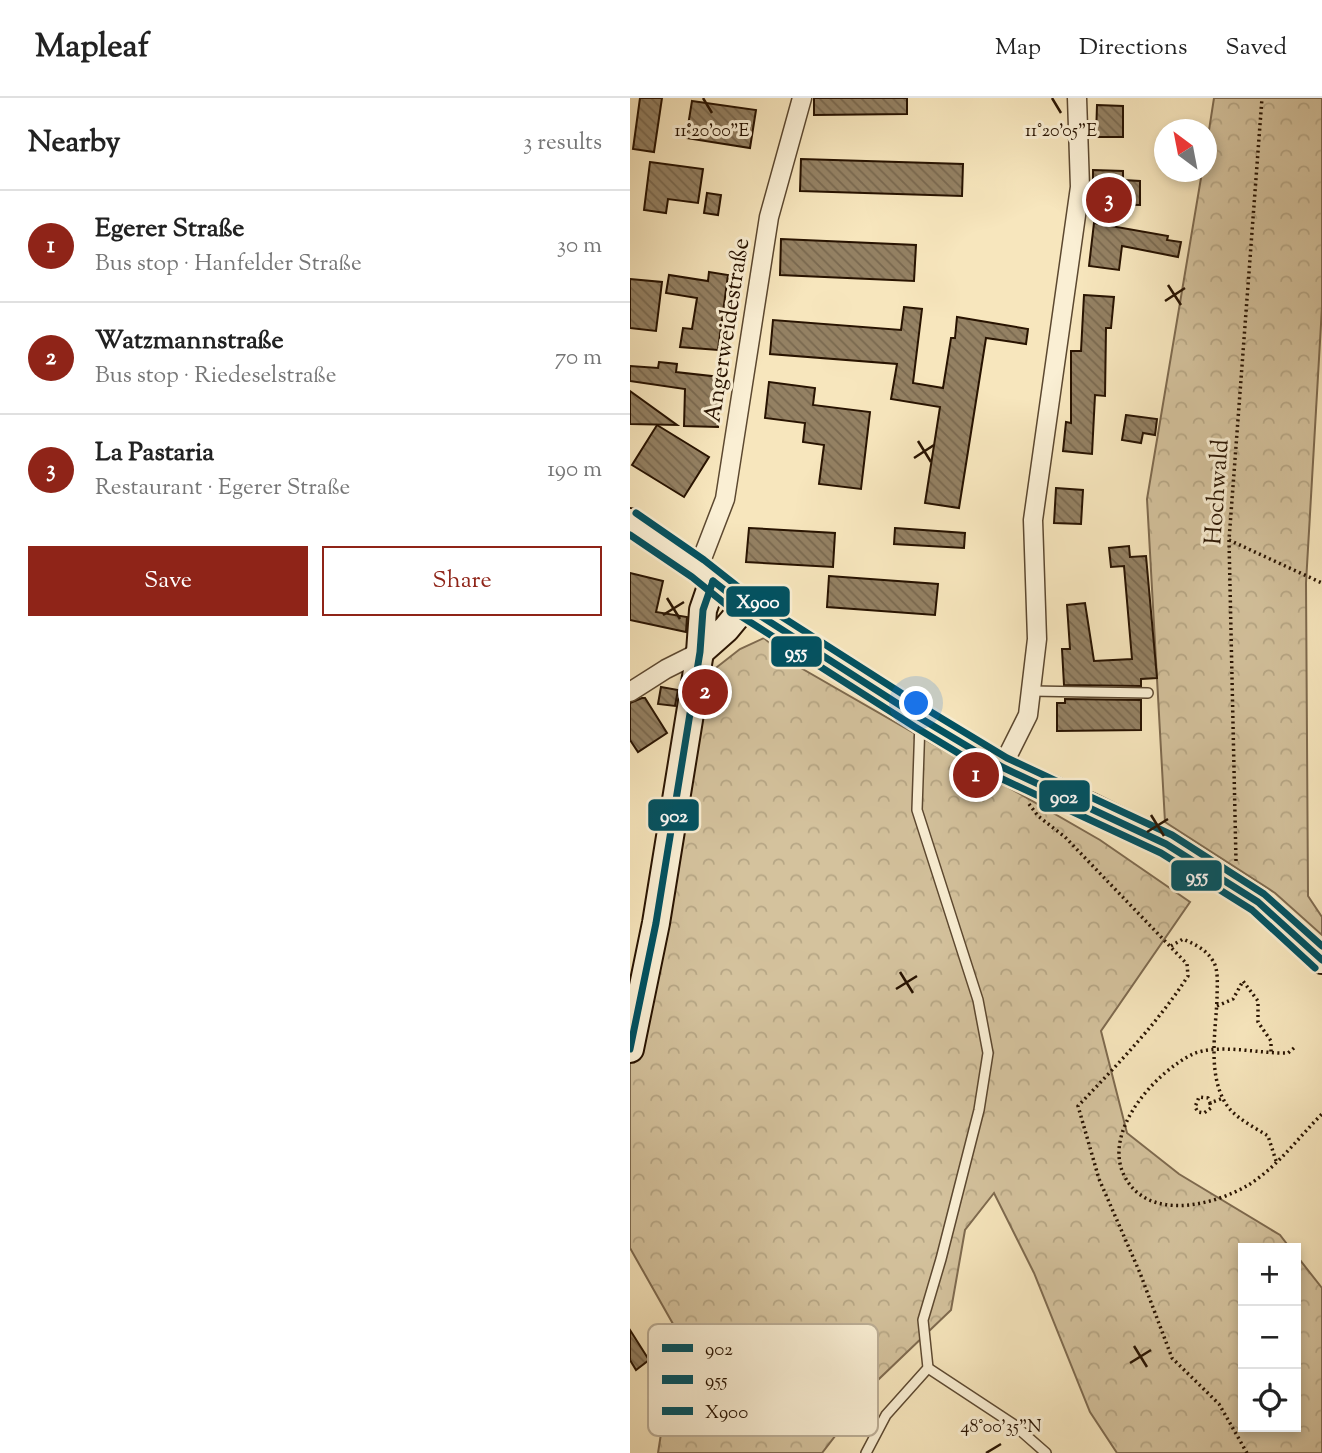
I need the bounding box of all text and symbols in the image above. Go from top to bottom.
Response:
text: Mapleaf [35,24,149,72]
text: Map [995,31,1041,65]
text: Directions [1079,31,1187,65]
text: Saved [1225,31,1287,65]
text: 11°20'00"E [675,119,750,145]
text: 11°20'05"E [1025,119,1097,145]
north arrow [1154,119,1217,182]
text: Nearby [28,122,120,165]
text: 3 results [523,127,602,160]
pin: 3 [1086,174,1132,226]
text: Egerer Straße [95,211,244,248]
text: 1 [47,230,55,263]
text: 30 m [557,230,602,263]
street label: Angerweidestraße [697,236,759,425]
text: Bus stop · Hanfelder Straße [95,248,362,281]
text: Watzmannstraße [95,323,284,360]
text: 2 [46,342,56,375]
text: 70 m [555,342,602,375]
text: Bus stop · Riedeselstraße [95,360,336,393]
text: La Pastaria [95,435,214,472]
street label: Hochwald [1197,438,1239,546]
text: 3 [46,454,56,487]
text: 190 m [547,454,602,487]
text: Restaurant · Egerer Straße [95,472,350,505]
button: Save [28,546,308,616]
button: Share [322,546,602,616]
line badge: X900 [725,585,791,618]
text: X900 [736,590,780,617]
line badge: 955 [770,635,823,668]
text: 955 [785,640,808,667]
pin: 2 [682,666,728,718]
your location [899,686,933,720]
pin: 1 [953,749,999,801]
line badge: 902 [1038,779,1091,813]
text: 902 [1050,785,1078,812]
line badge: 902 [647,798,700,832]
text: 902 [660,804,688,831]
line badge: 955 [1170,859,1223,892]
text: 955 [1186,864,1209,891]
map controls [1238,1243,1301,1432]
button: + [1238,1243,1301,1306]
button: − [1238,1306,1301,1369]
legend [648,1324,878,1436]
text: 902 [705,1337,733,1364]
text: 955 [705,1368,728,1395]
button: locate [1238,1369,1301,1432]
text: X900 [705,1400,748,1427]
text: 48°00'35"N [960,1415,1042,1441]

